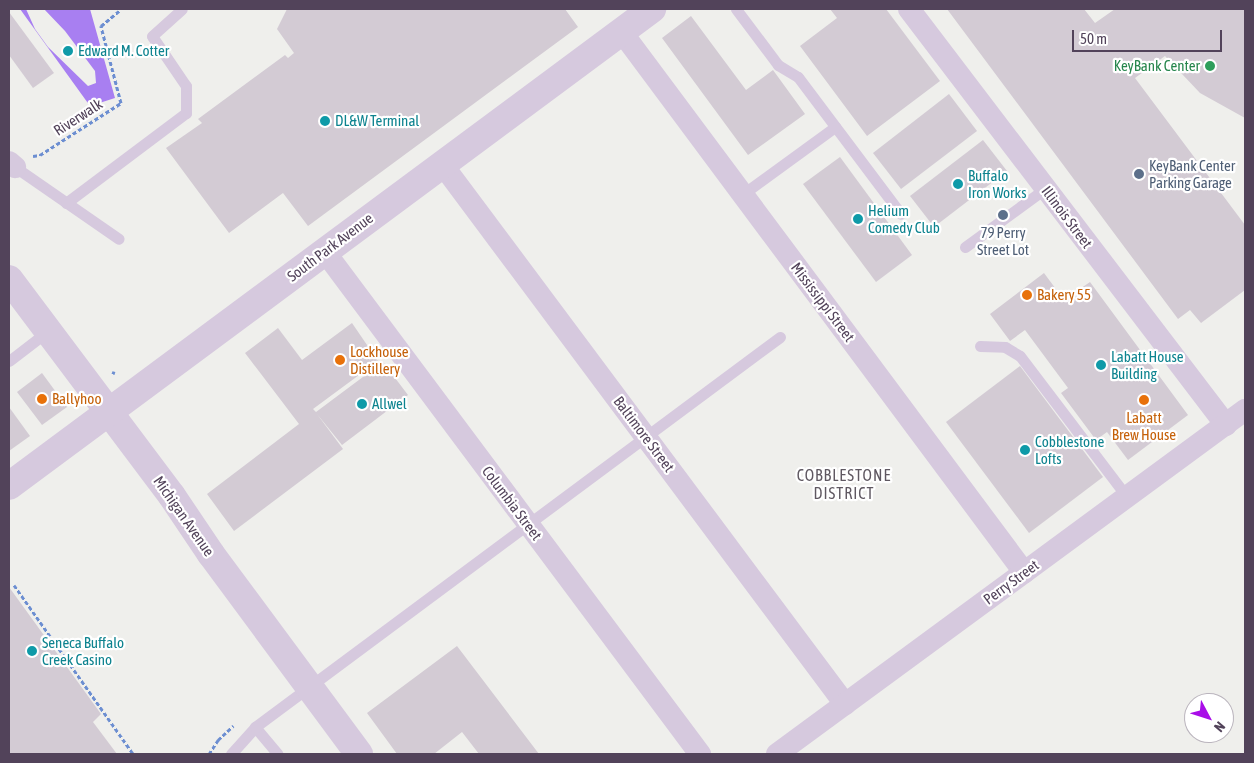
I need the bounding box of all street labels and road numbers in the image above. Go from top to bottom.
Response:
street label: Riverwalk [50,95,106,139]
street label: Illinois Street [1038,182,1096,252]
street label: South Park Avenue [284,209,376,285]
street label: Mississippi Street [787,259,859,345]
street label: Baltimore Street [610,393,678,475]
street label: Columbia Street [478,462,546,544]
street label: Michigan Avenue [150,472,218,560]
street label: Perry Street [980,556,1042,608]

